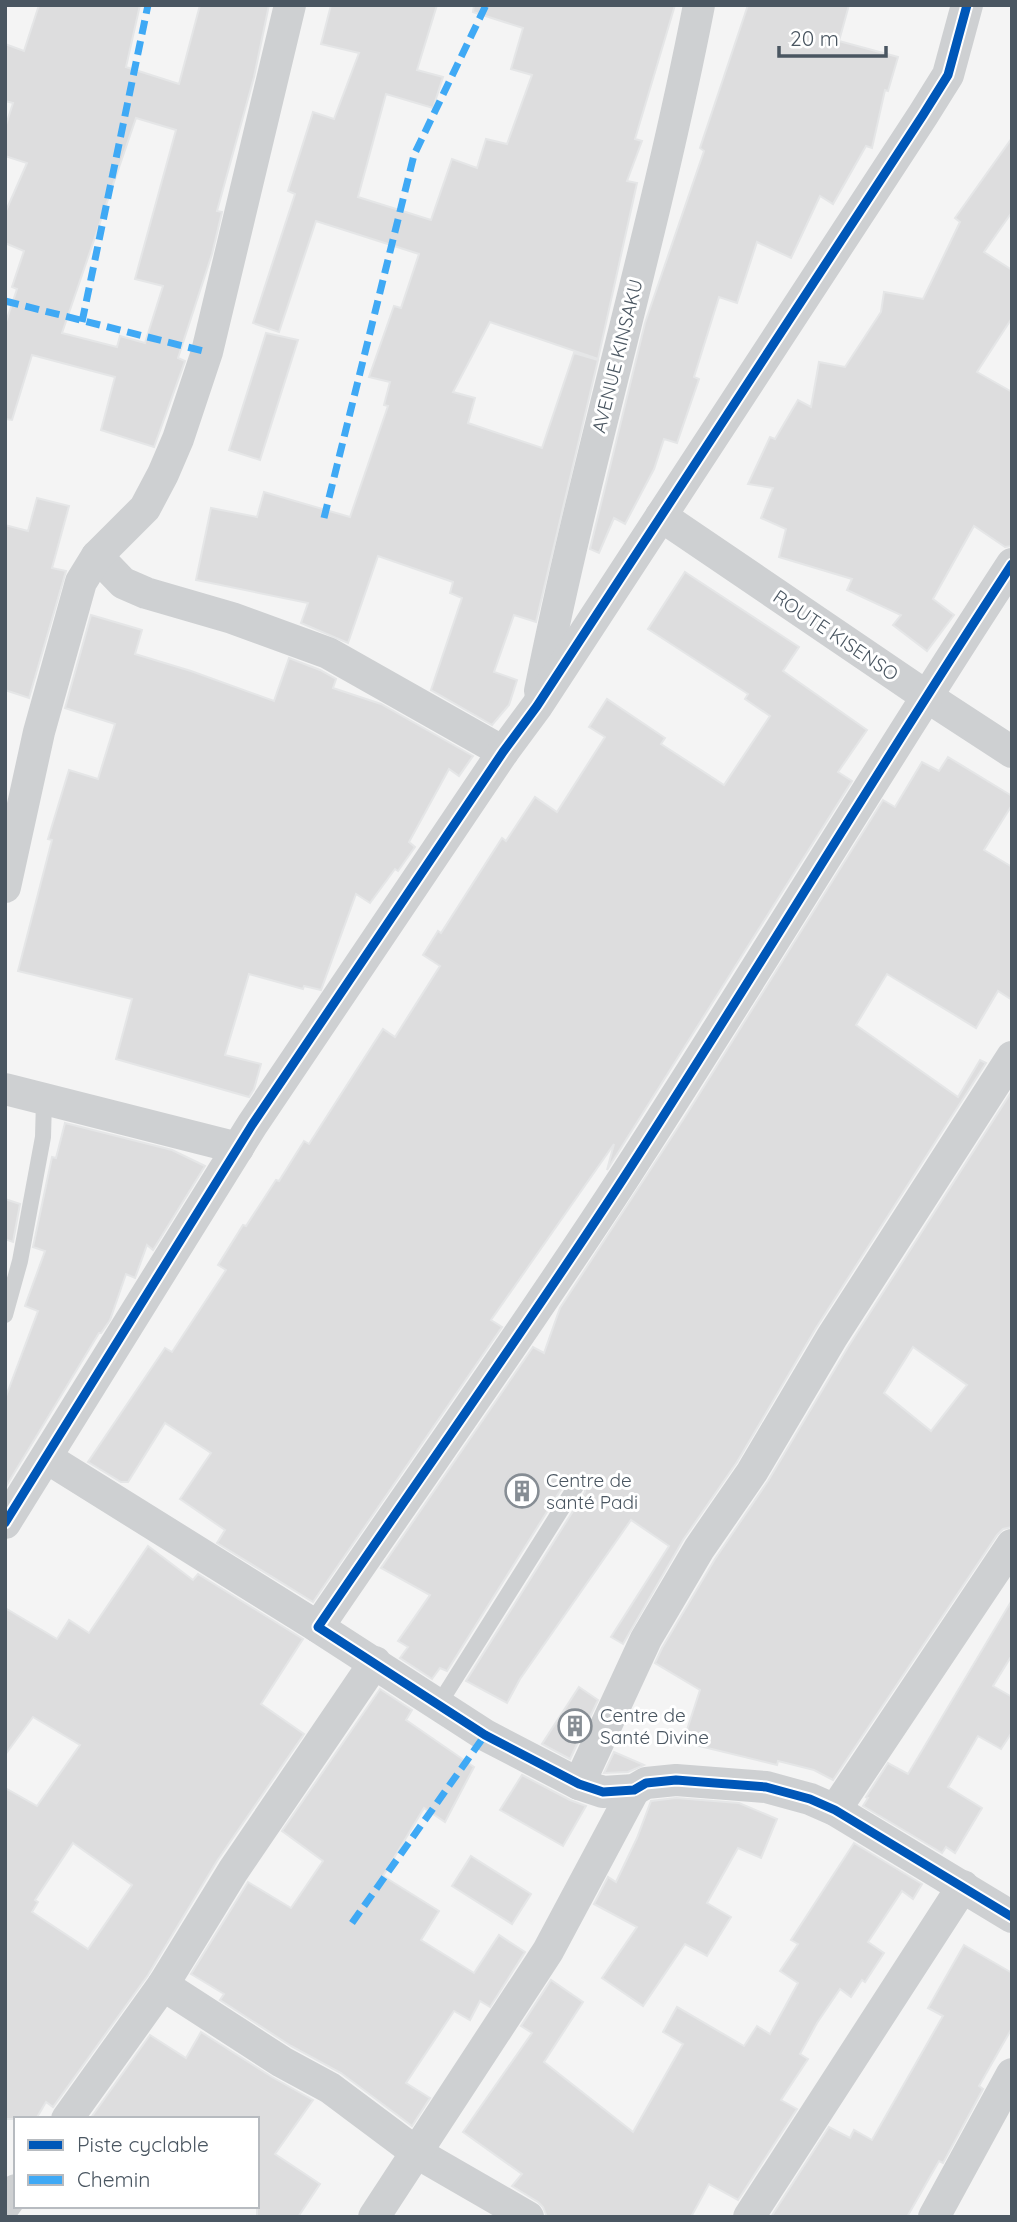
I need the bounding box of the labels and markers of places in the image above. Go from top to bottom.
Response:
place label: Centre de santé Padi [546,1468,638,1514]
building icon: Centre de santé Padi [503,1472,541,1510]
place label: Centre de Santé Divine [600,1703,709,1749]
building icon: Centre de Santé Divine [556,1707,594,1745]

